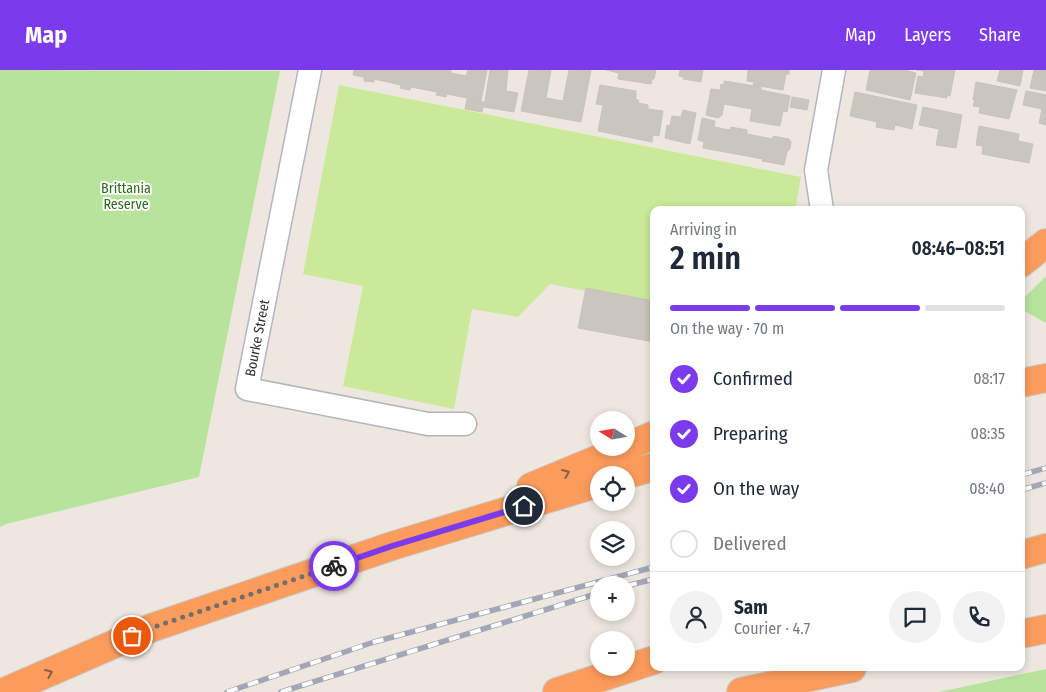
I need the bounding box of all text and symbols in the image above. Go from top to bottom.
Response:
text: Map [25,21,67,49]
text: Map [845,24,876,46]
text: Layers [904,24,951,46]
text: Share [979,24,1021,46]
park label: Brittania Reserve [101,180,151,213]
text: Arriving in [670,220,737,239]
text: 08:46–08:51 [911,237,1005,260]
text: 2 min [670,239,741,277]
street label: Bourke Street [242,298,273,378]
text: On the way · 70 m [670,319,784,338]
icon: check [670,365,698,393]
text: Confirmed [713,367,793,390]
text: 08:17 [973,369,1005,388]
north arrow [590,411,635,456]
map controls [590,411,635,676]
icon: check [670,420,698,448]
text: Preparing [713,422,788,445]
text: 08:35 [971,424,1005,443]
button: locate [590,466,635,511]
one-way arrow [561,468,570,479]
icon: check [670,475,698,503]
text: On the way [713,477,799,500]
text: 08:40 [969,479,1005,498]
pin [503,485,545,527]
icon: home [510,492,538,520]
button: layers [590,521,635,566]
text: Delivered [713,532,787,555]
courier [309,541,359,591]
icon: bike [320,552,348,580]
button: + [590,576,635,621]
button: person [670,591,722,643]
button: chat [889,591,941,643]
button: phone [953,591,1005,643]
text: Sam [734,596,768,619]
pin [111,615,153,657]
text: Courier · 4.7 [734,619,810,638]
icon: bag [118,622,146,650]
button: − [590,631,635,676]
one-way arrow [44,668,53,679]

